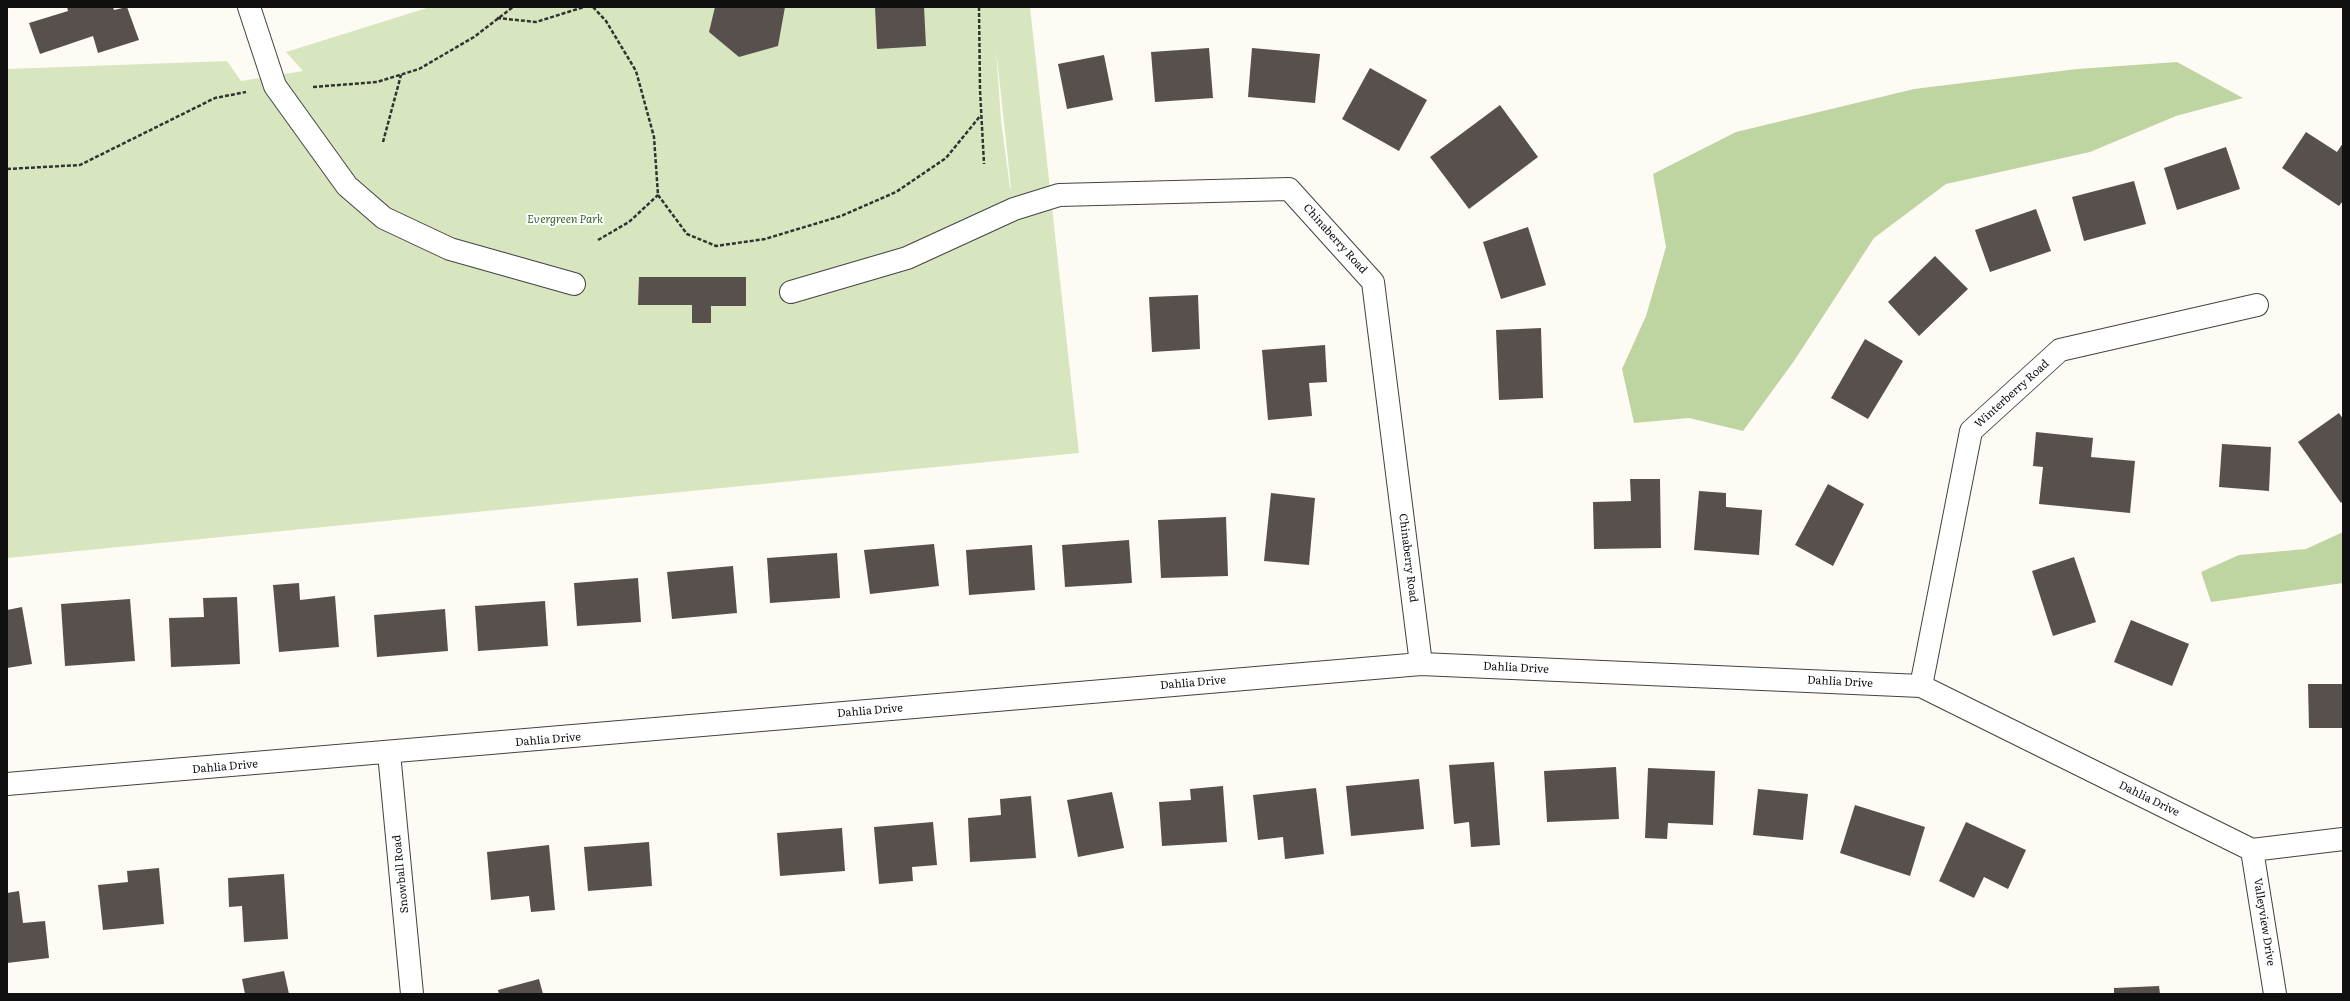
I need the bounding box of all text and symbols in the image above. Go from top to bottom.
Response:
street label: Chinaberry Road [1300,201,1370,277]
park label: Evergreen Park [527,213,603,227]
street label: Winterberry Road [1972,357,2052,431]
street label: Chinaberry Road [1396,513,1420,603]
street label: Dahlia Drive [1483,660,1549,676]
street label: Dahlia Drive [1160,674,1226,692]
street label: Dahlia Drive [1807,674,1873,690]
street label: Dahlia Drive [837,702,903,720]
street label: Dahlia Drive [515,731,581,749]
street label: Dahlia Drive [192,758,258,776]
street label: Dahlia Drive [2116,779,2182,819]
street label: Snowball Road [390,834,412,914]
street label: Valleyview Drive [2251,877,2277,967]

